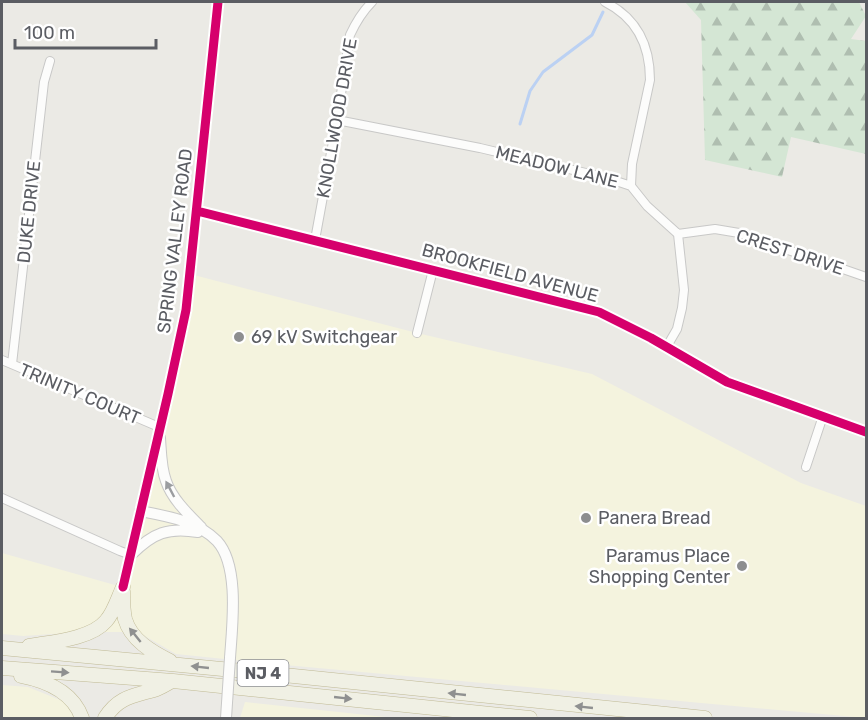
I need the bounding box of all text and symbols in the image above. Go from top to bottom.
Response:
scale bar [15,12,156,50]
text: 100 m [24,22,75,44]
street label: KNOLLWOOD DRIVE [312,36,362,200]
street label: MEADOW LANE [493,141,621,193]
street label: SPRING VALLEY ROAD [153,147,197,335]
street label: DUKE DRIVE [13,160,45,264]
street label: CREST DRIVE [733,224,847,280]
street label: BROOKFIELD AVENUE [419,239,601,307]
place label: 69 kV Switchgear [251,326,397,348]
marker: 69 kV Switchgear [232,330,246,344]
street label: TRINITY COURT [16,359,144,429]
one-way arrow [166,480,176,498]
place label: Panera Bread [598,507,711,529]
marker: Panera Bread [579,511,593,525]
place label: Paramus Place Shopping Center [589,545,730,588]
marker: Paramus Place Shopping Center [735,559,749,573]
one-way arrow [129,627,142,643]
road number: NJ 4 [238,660,288,686]
one-way arrow [191,662,210,672]
one-way arrow [50,668,69,677]
one-way arrow [447,689,466,699]
one-way arrow [333,693,352,703]
one-way arrow [575,702,594,712]

